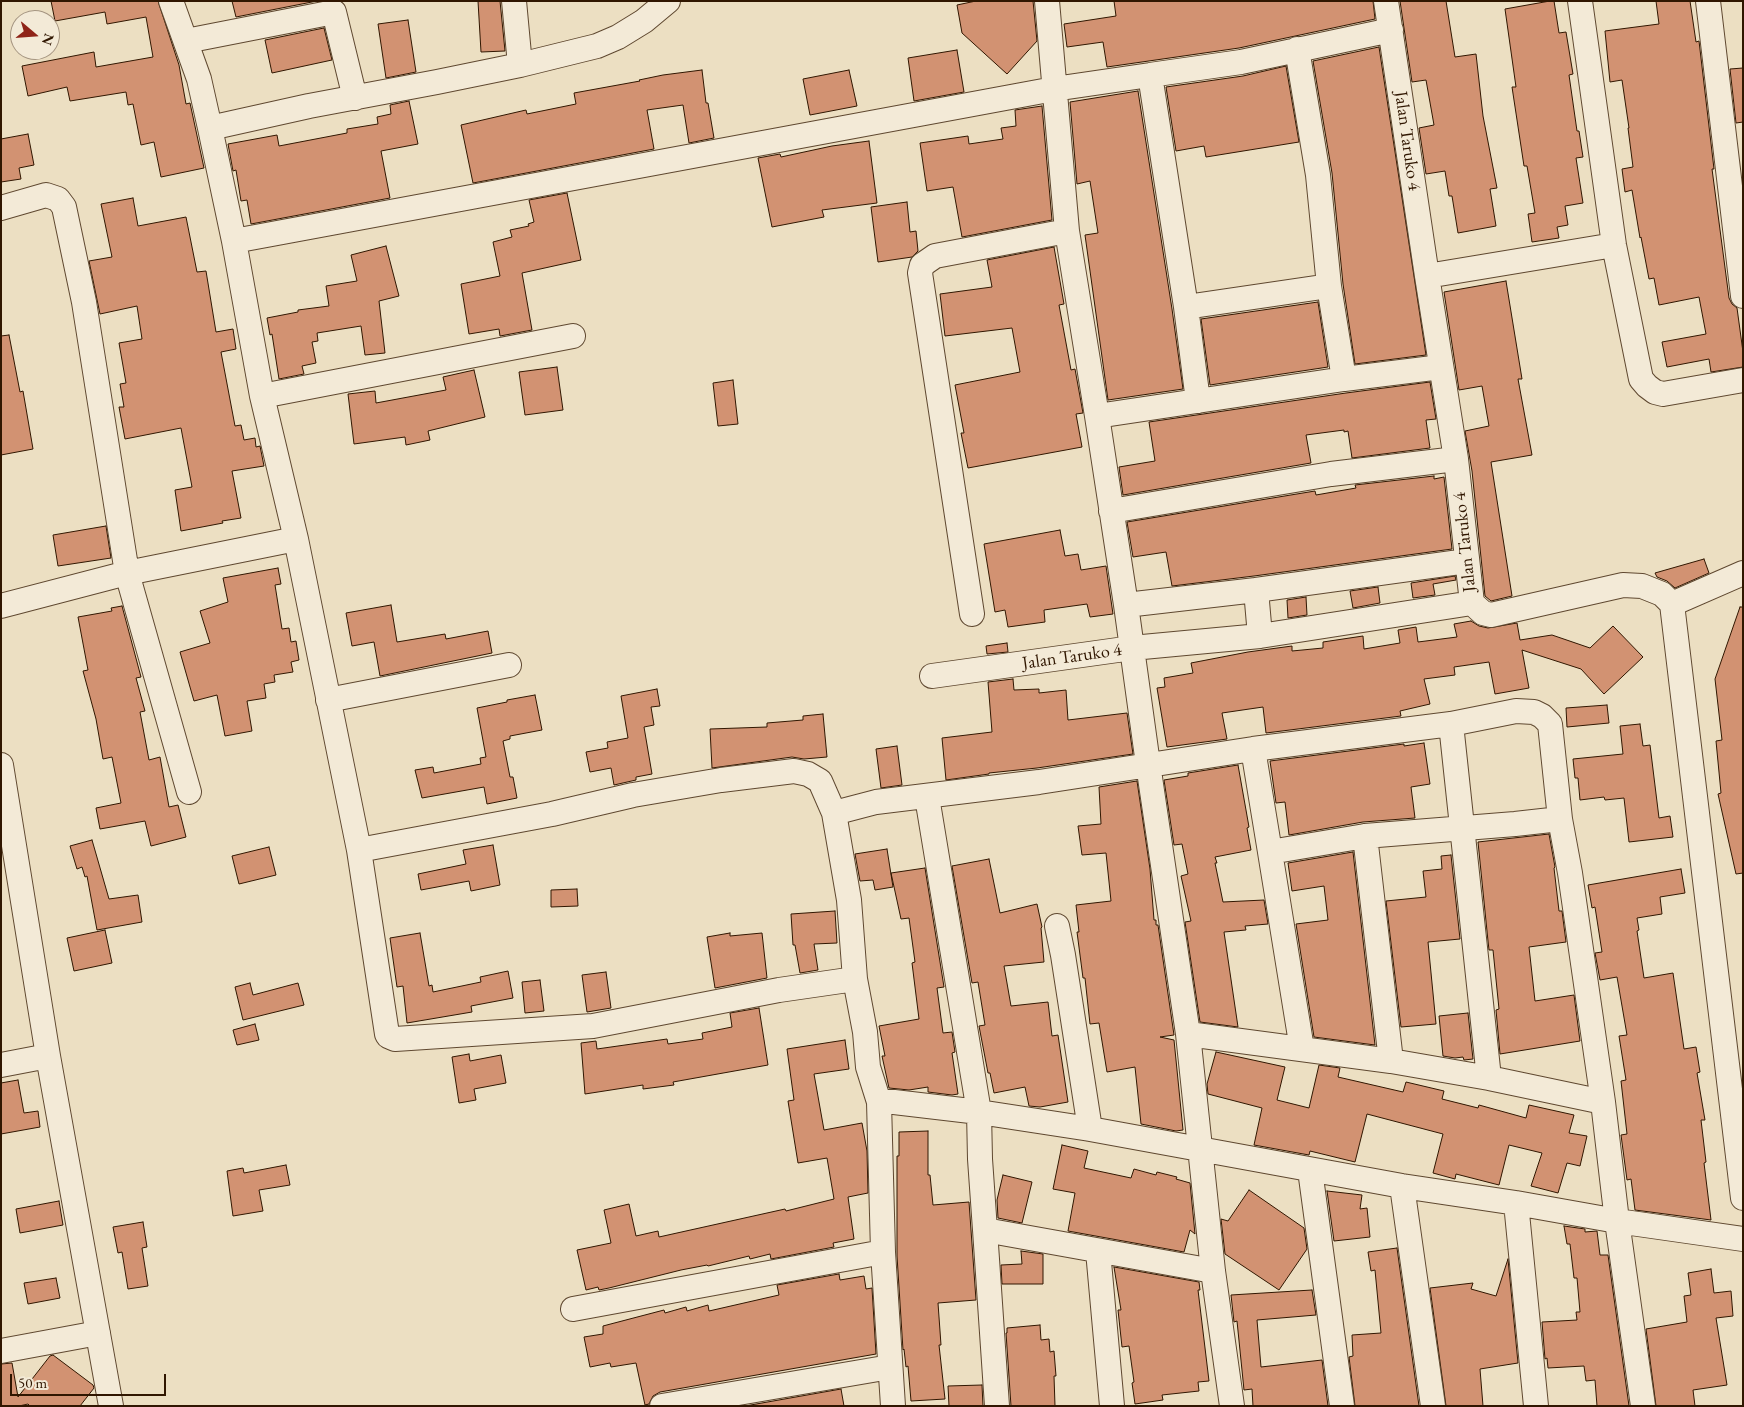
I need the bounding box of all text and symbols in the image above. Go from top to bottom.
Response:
north arrow [10,10,60,60]
text: N [38,31,59,47]
street label: Jalan Taruko 4 [1389,90,1425,192]
street label: Jalan Taruko 4 [1449,491,1481,593]
street label: Jalan Taruko 4 [1021,639,1123,675]
scale bar [12,1364,169,1396]
text: 50 m [18,1373,47,1392]

